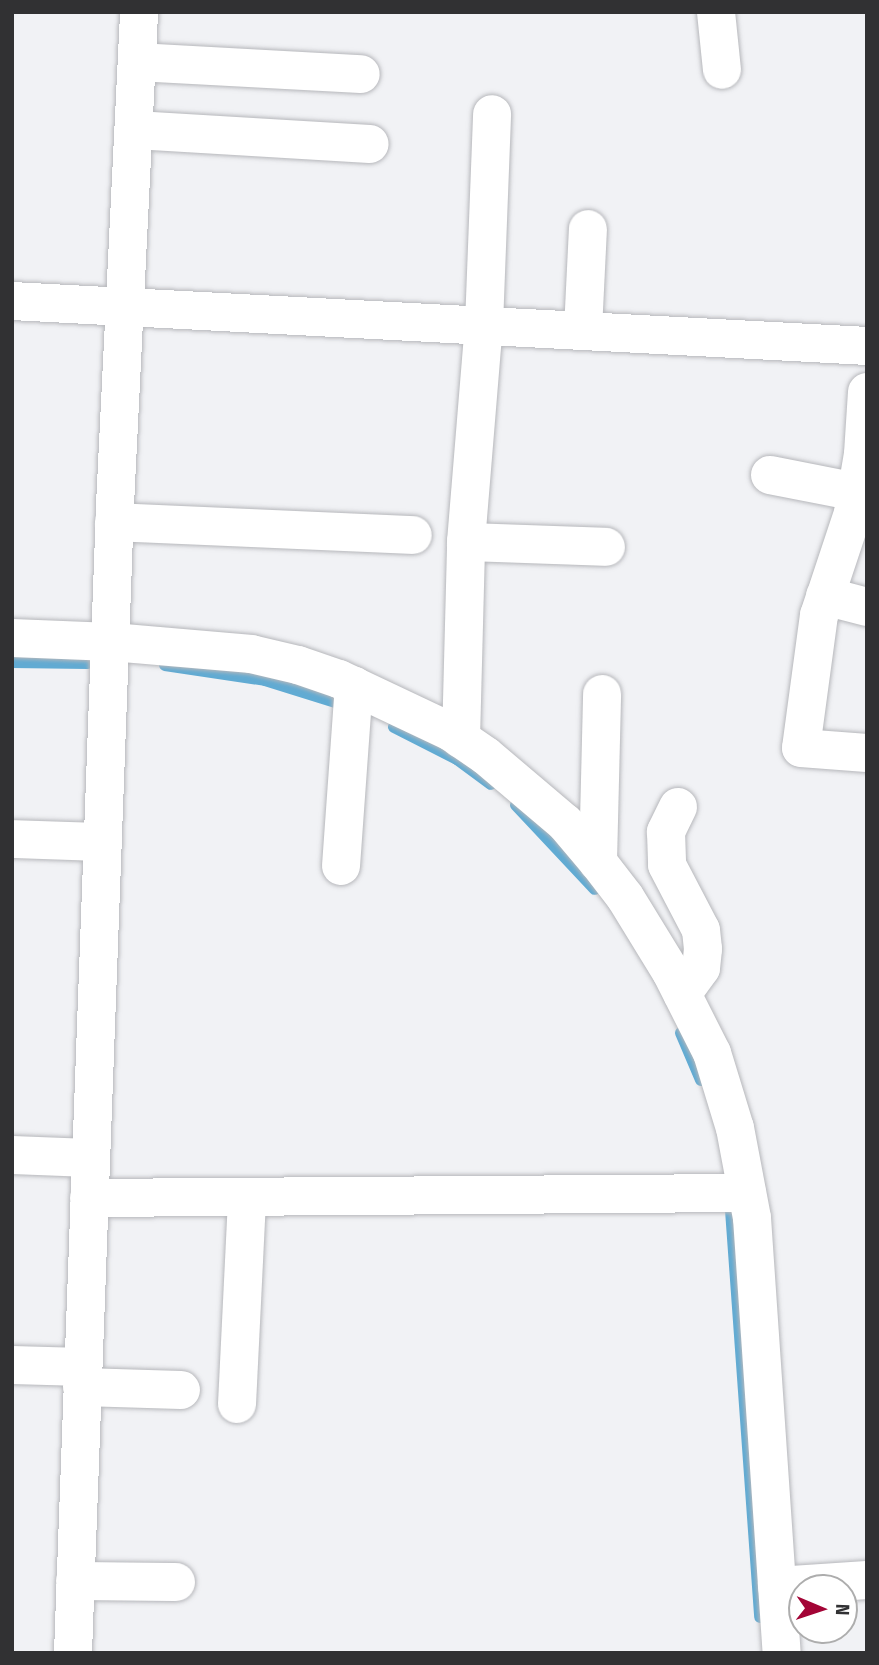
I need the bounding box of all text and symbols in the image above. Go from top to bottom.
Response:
north arrow [788,1574,858,1644]
text: N [831,1604,854,1616]

